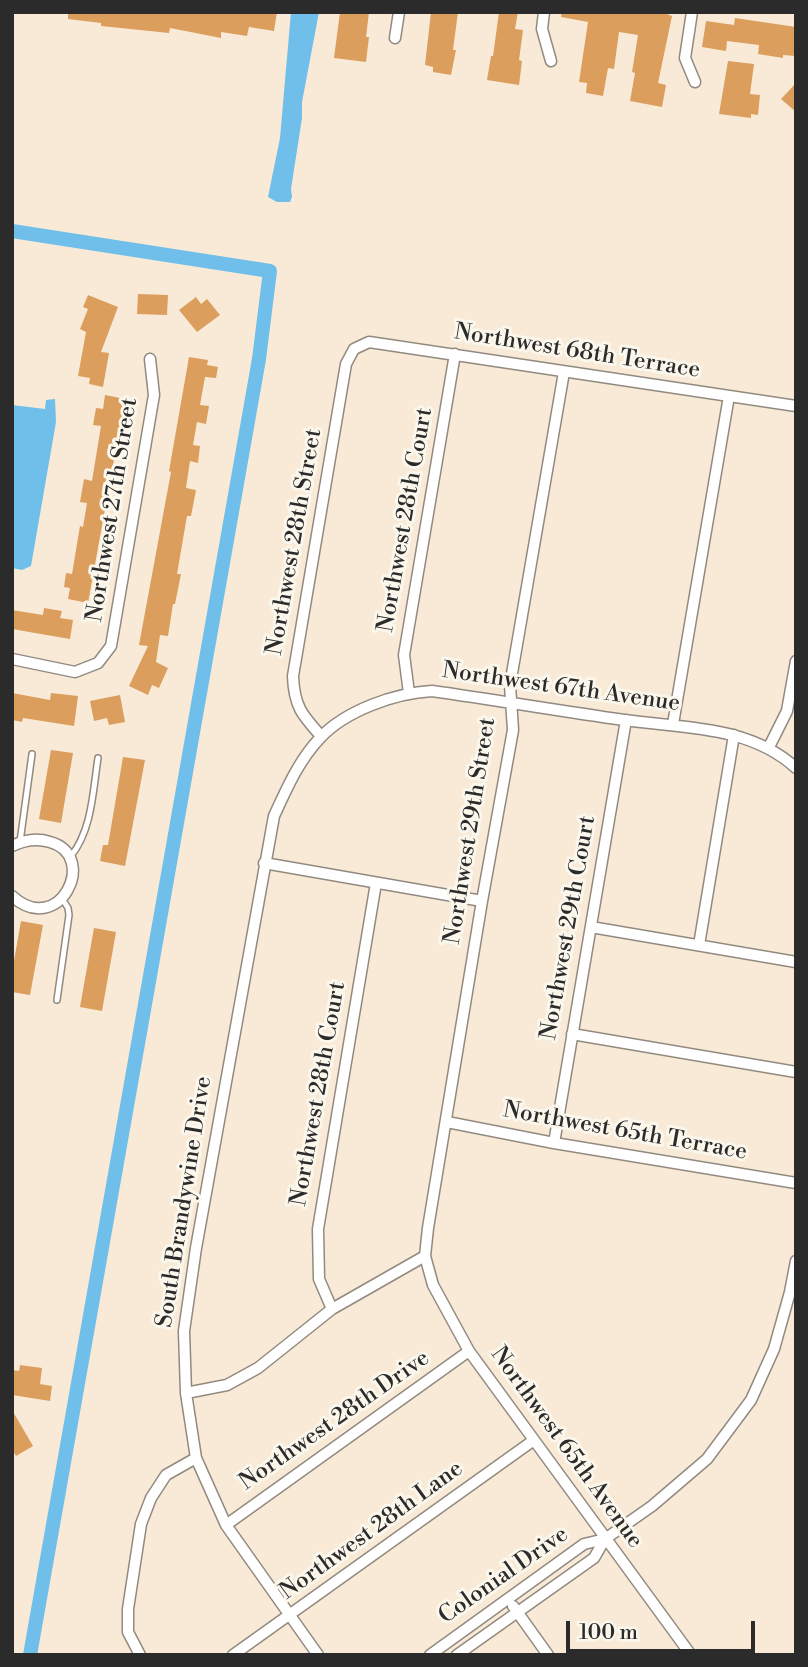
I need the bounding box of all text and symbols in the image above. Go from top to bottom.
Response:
street label: Northwest 68th Terrace [452,319,702,385]
street label: Northwest 27th Street [82,396,144,624]
street label: Northwest 28th Court [373,406,439,634]
street label: Northwest 28th Street [261,427,329,657]
street label: Northwest 67th Avenue [440,658,682,718]
street label: Northwest 29th Street [439,716,503,946]
street label: Northwest 29th Court [536,814,602,1042]
street label: Northwest 28th Court [286,980,352,1208]
street label: South Brandywine Drive [152,1074,218,1330]
street label: Northwest 65th Terrace [501,1097,749,1167]
street label: Northwest 65th Avenue [484,1342,648,1554]
street label: Northwest 28th Drive [235,1345,435,1497]
street label: Northwest 28th Lane [275,1455,469,1607]
street label: Colonial Drive [434,1521,574,1631]
scale bar [570,1608,759,1652]
text: 100 m [579,1620,638,1646]

